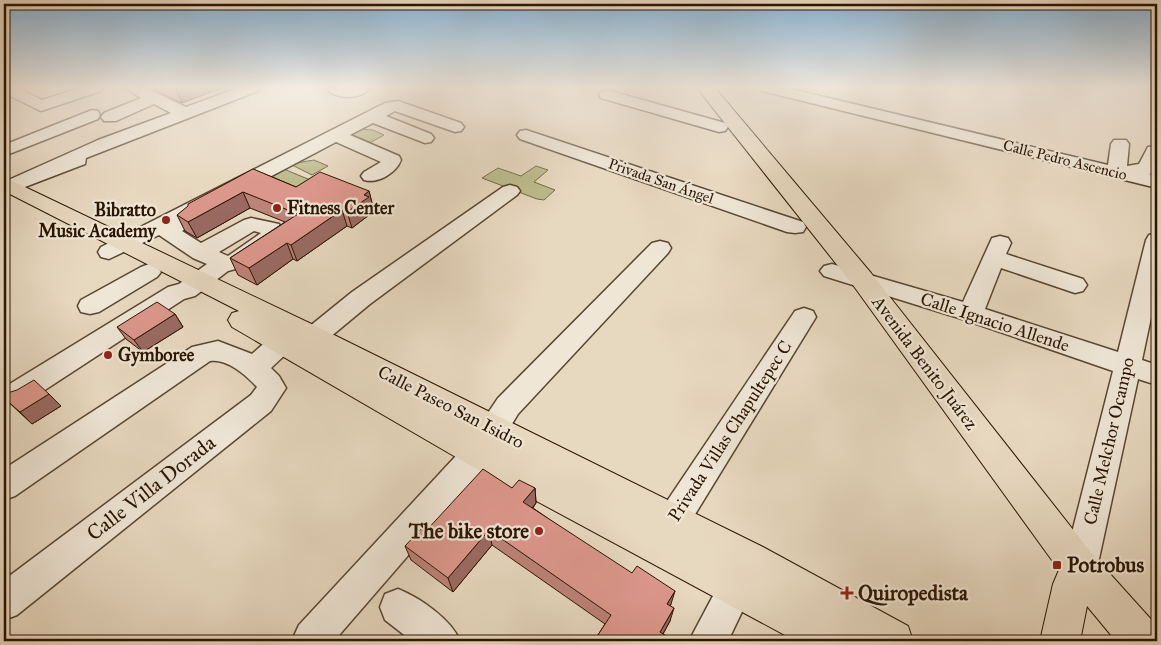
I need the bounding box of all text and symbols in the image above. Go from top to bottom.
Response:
street label: Calle Pedro Ascencio [1001,136,1129,184]
street label: Privada San Ángel [606,154,717,208]
place label: Fitness Center [287,197,396,219]
place label: Bibratto Music Academy [38,199,158,243]
marker: Fitness Center [271,202,283,214]
marker: Bibratto Music Academy [160,214,172,226]
street label: Calle Ignacio Allende [917,288,1072,357]
street label: Avenida Benito Juárez [866,291,983,435]
street label: Privada Villas Chapultepec C [663,337,797,525]
place label: Gymboree [118,344,195,367]
marker: Gymboree [102,349,114,361]
street label: Calle Melchor Ocampo [1079,355,1139,527]
street label: Calle Paseo San Isidro [374,361,528,453]
street label: Calle Villa Dorada [81,430,221,546]
place label: The bike store [408,518,529,544]
marker: The bike store [533,525,545,537]
place label: Potrobus [1067,552,1145,578]
marker: Potrobus [1051,559,1063,571]
place label: Quiropedista [858,580,969,606]
marker: Quiropedista [840,586,854,600]

